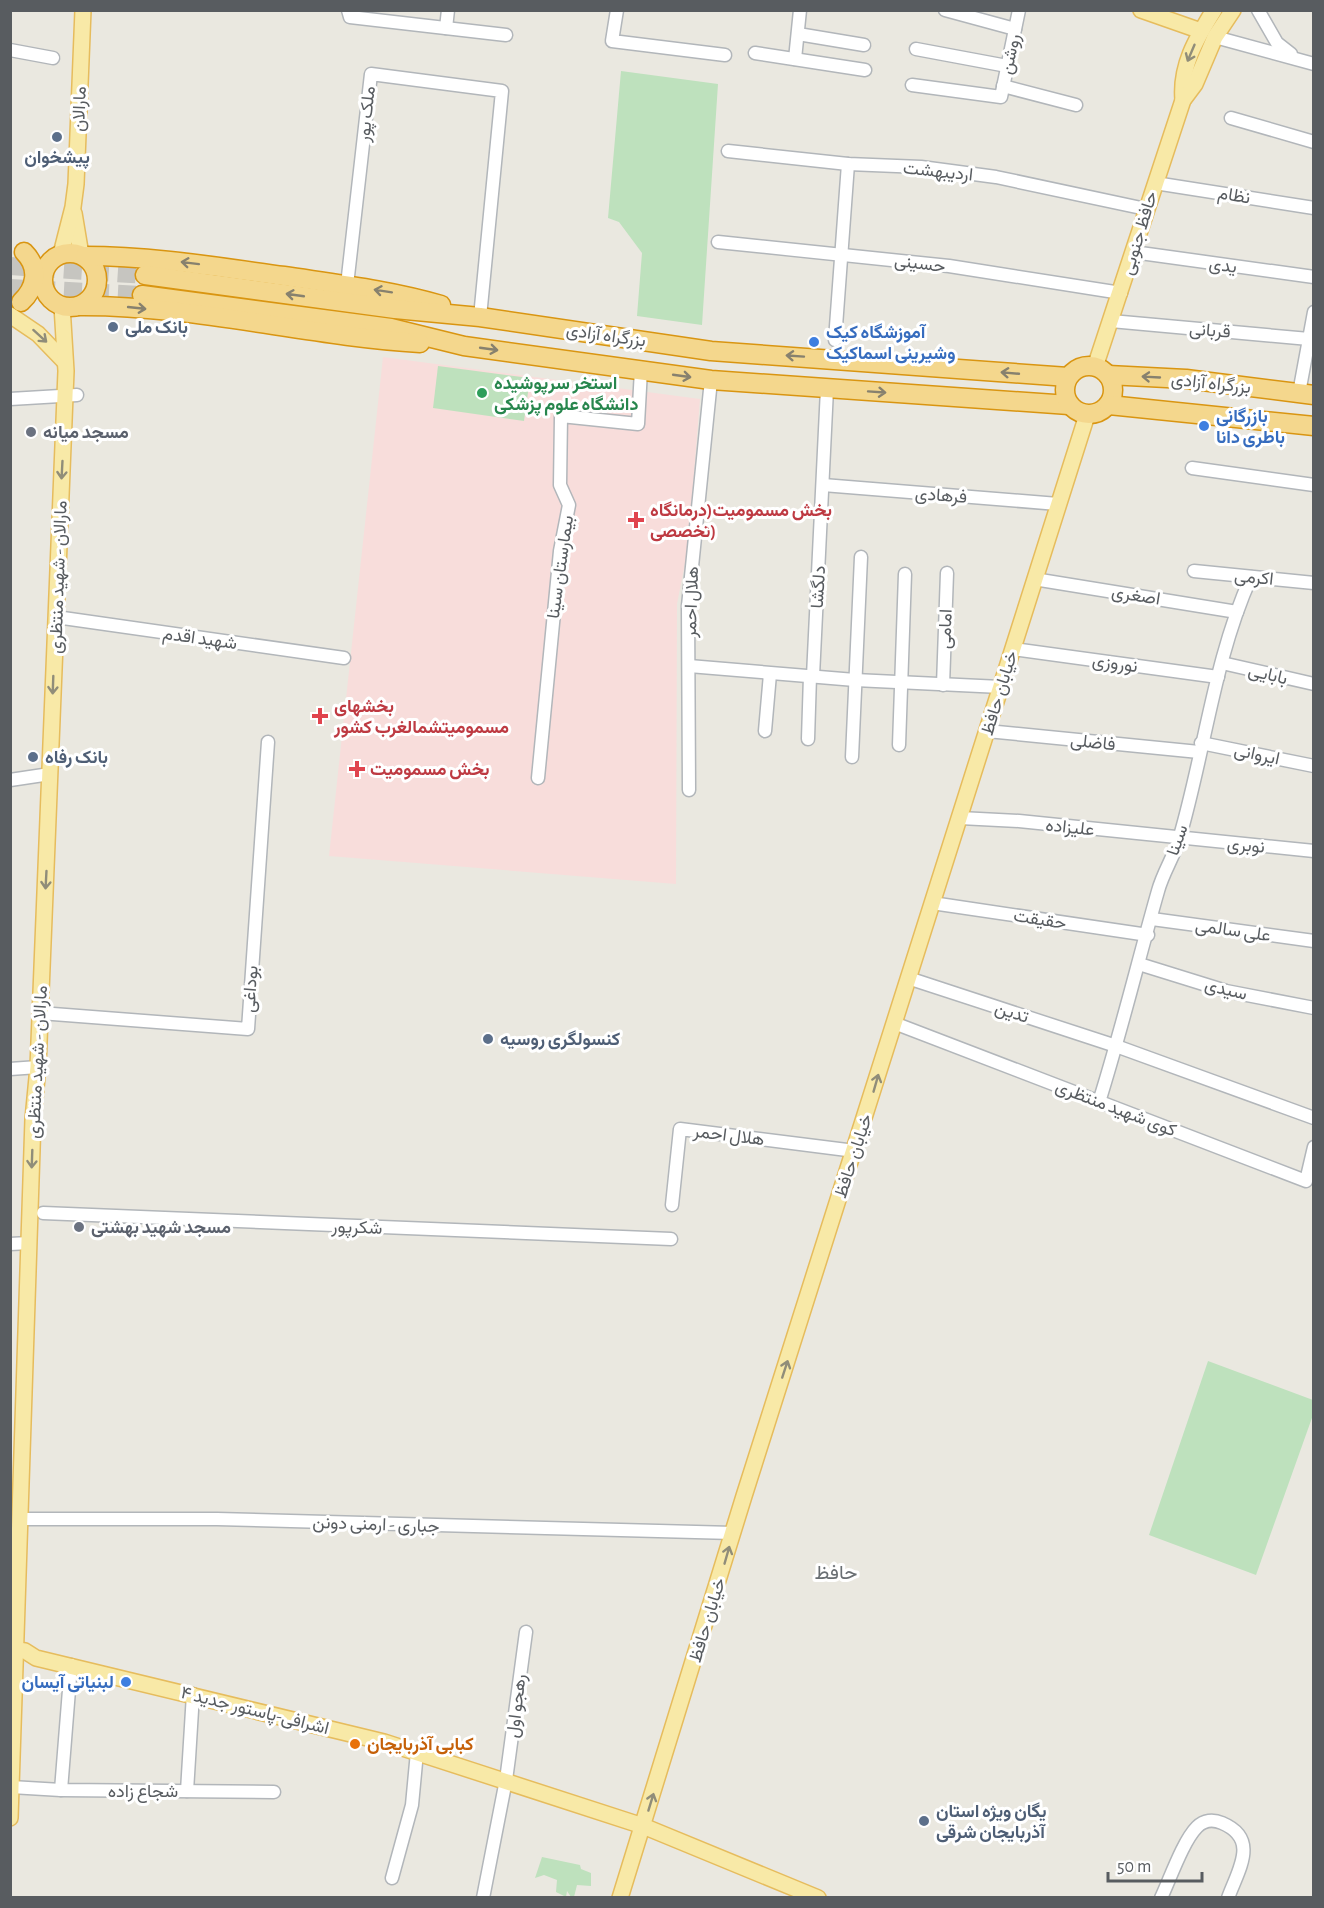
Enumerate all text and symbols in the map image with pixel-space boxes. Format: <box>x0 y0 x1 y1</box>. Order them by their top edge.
street label: روشن <box>998 32 1025 76</box>
one-way arrow <box>1185 43 1196 62</box>
street label: ملک پور <box>355 85 381 144</box>
street label: مارالان <box>70 86 91 132</box>
marker: پیشخوان <box>50 130 64 144</box>
place label: پیشخوان <box>24 149 90 169</box>
street label: اردیبهشت <box>902 159 974 186</box>
street label: نظام <box>1216 185 1251 209</box>
street label: حافظ جنوبی <box>1119 189 1162 278</box>
street label: حسینی <box>893 252 947 277</box>
street label: یدی <box>1208 255 1238 278</box>
one-way arrow <box>181 257 201 268</box>
one-way arrow <box>374 286 394 297</box>
one-way arrow <box>286 289 306 300</box>
one-way arrow <box>127 303 147 314</box>
place label: بانک ملی <box>125 319 188 338</box>
marker: بانک ملی <box>106 320 120 334</box>
street label: بزرگراه آزادی <box>565 320 647 351</box>
street label: قربانی <box>1188 320 1231 343</box>
place label: آموزشگاه کیک وشیرینی اسماکیک <box>826 323 956 364</box>
one-way arrow <box>32 329 47 343</box>
marker: آموزشگاه کیک وشیرینی اسماکیک <box>807 335 821 349</box>
one-way arrow <box>479 344 499 355</box>
one-way arrow <box>785 350 805 361</box>
one-way arrow <box>1001 367 1021 378</box>
street label: بزرگراه آزادی <box>1170 370 1252 398</box>
one-way arrow <box>672 371 692 382</box>
one-way arrow <box>1142 372 1162 383</box>
place label: استخر سرپوشیده دانشگاه علوم پزشکی <box>494 375 639 416</box>
marker: استخر سرپوشیده دانشگاه علوم پزشکی <box>475 386 489 400</box>
one-way arrow <box>866 387 886 398</box>
place label: بازرگانی باطری دانا <box>1216 407 1285 448</box>
marker: بازرگانی باطری دانا <box>1197 419 1211 433</box>
place label: مسجد میانه <box>43 424 129 443</box>
marker: مسجد میانه <box>24 425 38 439</box>
one-way arrow <box>57 459 68 479</box>
street label: فرهادی <box>914 485 968 508</box>
street label: مارالان - شهید منتظری <box>47 500 72 654</box>
place label: بخش مسمومیت(درمانگاه تخصصی) <box>650 501 832 542</box>
marker: بخش مسمومیت(درمانگاه تخصصی) <box>627 511 645 529</box>
street label: بیمارستان سینا <box>545 514 578 620</box>
street label: دلگشا <box>808 565 829 609</box>
street label: هلال احمر <box>682 566 703 639</box>
street label: اکرمی <box>1233 567 1274 590</box>
street label: اصغری <box>1110 583 1162 610</box>
street label: امامی <box>936 609 957 649</box>
street label: شهید اقدم <box>161 625 238 655</box>
street label: خیابان حافظ <box>979 649 1021 738</box>
street label: نوروزی <box>1091 652 1139 677</box>
street label: بابایی <box>1246 662 1289 689</box>
one-way arrow <box>48 675 59 695</box>
place label: بخشهای مسمومیتشمالغرب کشور <box>333 698 509 738</box>
marker: بخشهای مسمومیتشمالغرب کشور <box>311 707 329 725</box>
street label: فاضلی <box>1069 732 1116 755</box>
street label: ایروانی <box>1232 741 1281 770</box>
place label: بانک رفاه <box>45 748 108 768</box>
marker: بانک رفاه <box>26 750 40 764</box>
marker: بخش مسمومیت <box>348 760 366 778</box>
place label: بخش مسمومیت <box>370 761 490 780</box>
street label: علیزاده <box>1044 816 1095 841</box>
street label: سینا <box>1164 823 1192 858</box>
street label: نوبری <box>1226 835 1266 858</box>
one-way arrow <box>41 870 52 890</box>
street label: حقیقت <box>1012 907 1068 933</box>
street label: علی سالمی <box>1194 917 1272 946</box>
street label: بوداغی <box>240 965 263 1013</box>
street label: سیدی <box>1202 976 1249 1005</box>
street label: مارالان - شهید منتظری <box>25 985 52 1139</box>
street label: تدین <box>992 999 1031 1028</box>
place label: کنسولگری روسیه <box>500 1030 620 1050</box>
marker: کنسولگری روسیه <box>481 1032 495 1046</box>
one-way arrow <box>871 1074 882 1093</box>
street label: کوی شهید منتظری <box>1052 1078 1179 1141</box>
street label: خیابان حافظ <box>832 1112 876 1201</box>
street label: هلال احمر <box>691 1123 765 1150</box>
one-way arrow <box>26 1148 37 1168</box>
street label: شکرپور <box>330 1218 383 1240</box>
place label: مسجد شهید بهشتی <box>91 1219 231 1238</box>
marker: مسجد شهید بهشتی <box>72 1220 86 1234</box>
one-way arrow <box>780 1360 791 1379</box>
street label: جباری - ارمنی دونن <box>312 1514 440 1537</box>
one-way arrow <box>722 1546 733 1565</box>
district label: حافظ <box>814 1563 858 1583</box>
street label: خیابان حافظ <box>687 1576 729 1665</box>
place label: لبنیاتی آیسان <box>21 1673 114 1693</box>
street label: رهجو اول <box>504 1673 531 1739</box>
marker: لبنیاتی آیسان <box>119 1675 133 1689</box>
street label: اشرافی-پاستور جدید ۴ <box>178 1684 331 1740</box>
place label: کبابی آذربایجان <box>367 1735 474 1755</box>
marker: کبابی آذربایجان <box>348 1737 362 1751</box>
street label: شجاع زاده <box>108 1783 178 1803</box>
one-way arrow <box>646 1793 657 1812</box>
place label: یگان ویژه استان آذربایجان شرقی <box>936 1802 1047 1843</box>
marker: یگان ویژه استان آذربایجان شرقی <box>917 1814 931 1828</box>
scale bar <box>1108 1845 1202 1883</box>
text: 50 m <box>1117 1858 1151 1876</box>

